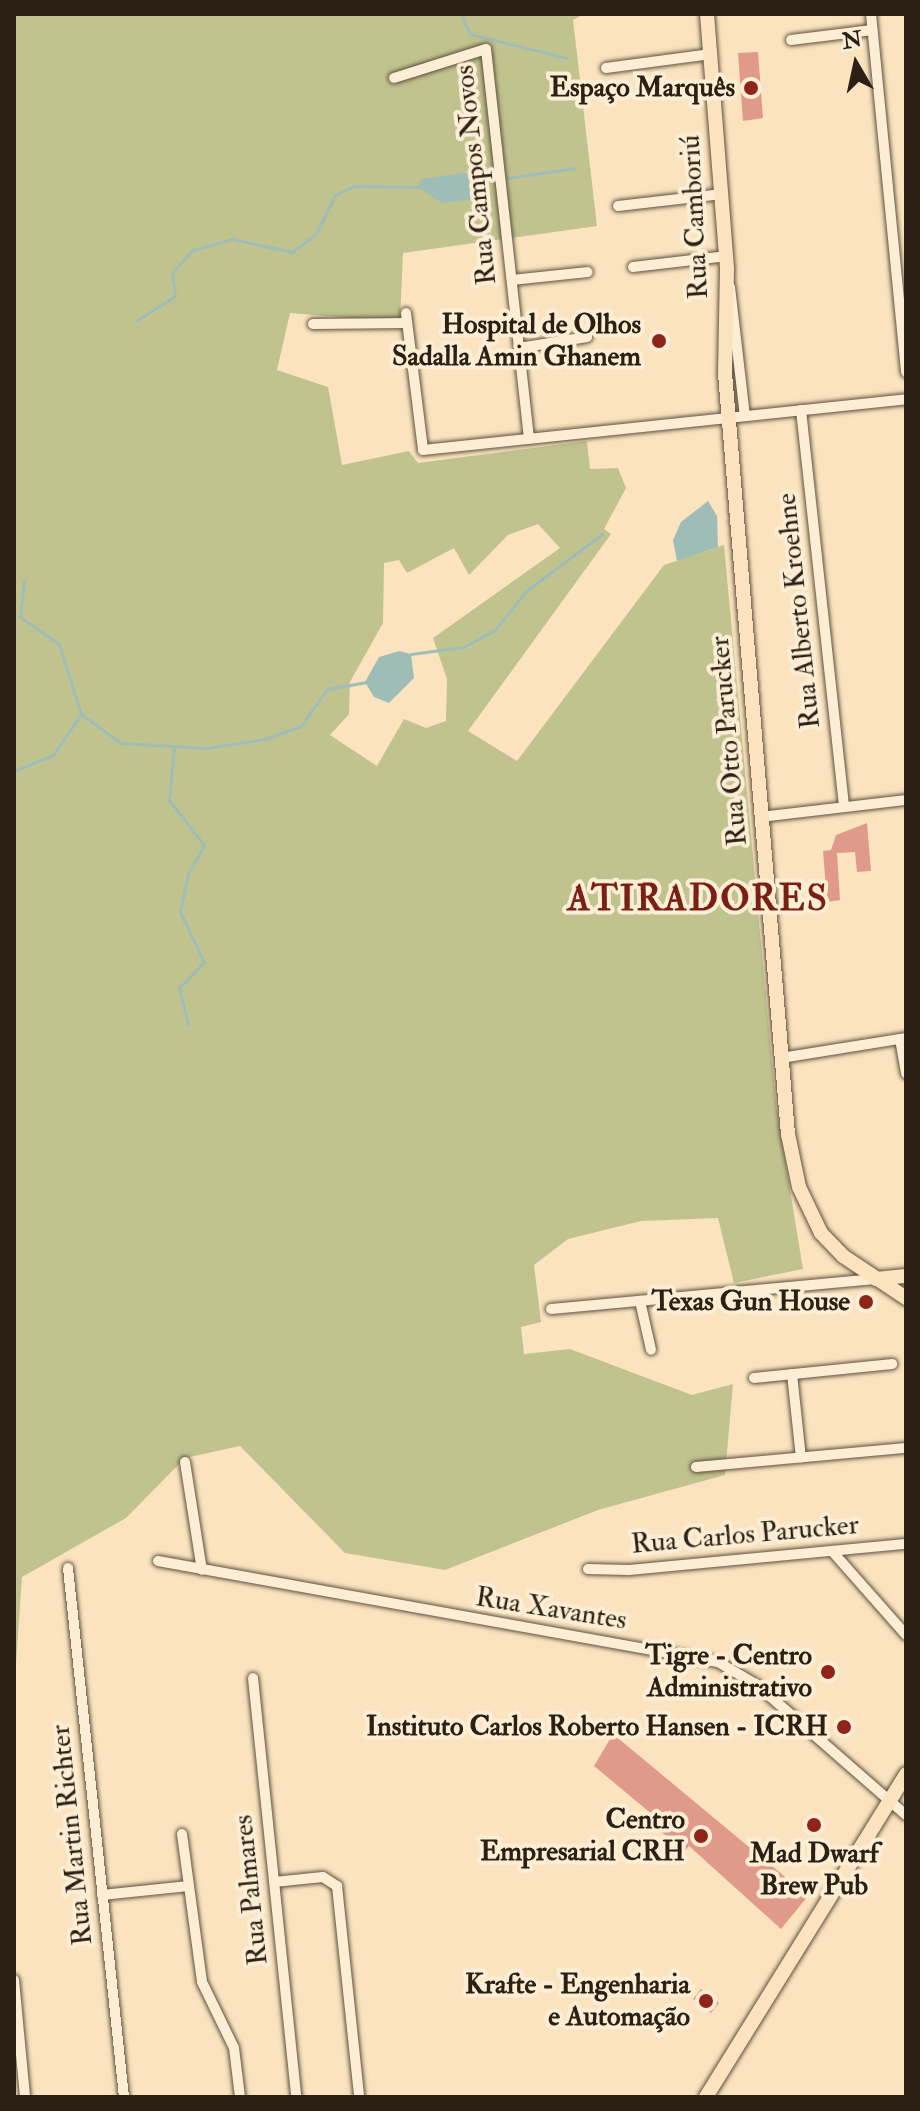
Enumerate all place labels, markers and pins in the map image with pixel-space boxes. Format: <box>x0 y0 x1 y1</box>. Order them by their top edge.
place label: Espaço Marquês <box>550 71 735 105</box>
marker: Espaço Marquês <box>742 79 760 97</box>
place label: Hospital de Olhos Sadalla Amin Ghanem <box>392 308 641 374</box>
marker: Hospital de Olhos Sadalla Amin Ghanem <box>648 330 670 352</box>
place label: Texas Gun House <box>651 1285 850 1319</box>
marker: Texas Gun House <box>857 1293 875 1311</box>
place label: Tigre - Centro Administrativo <box>645 1639 812 1705</box>
marker: Tigre - Centro Administrativo <box>819 1663 837 1681</box>
place label: Instituto Carlos Roberto Hansen - ICRH <box>366 1710 828 1744</box>
marker: Instituto Carlos Roberto Hansen - ICRH <box>835 1718 853 1736</box>
place label: Centro Empresarial CRH <box>480 1803 685 1869</box>
marker: Mad Dwarf Brew Pub <box>805 1816 823 1834</box>
marker: Centro Empresarial CRH <box>692 1827 710 1845</box>
place label: Mad Dwarf Brew Pub <box>749 1837 879 1903</box>
place label: Krafte - Engenharia e Automação <box>465 1968 690 2034</box>
marker: Krafte - Engenharia e Automação <box>697 1992 715 2010</box>

